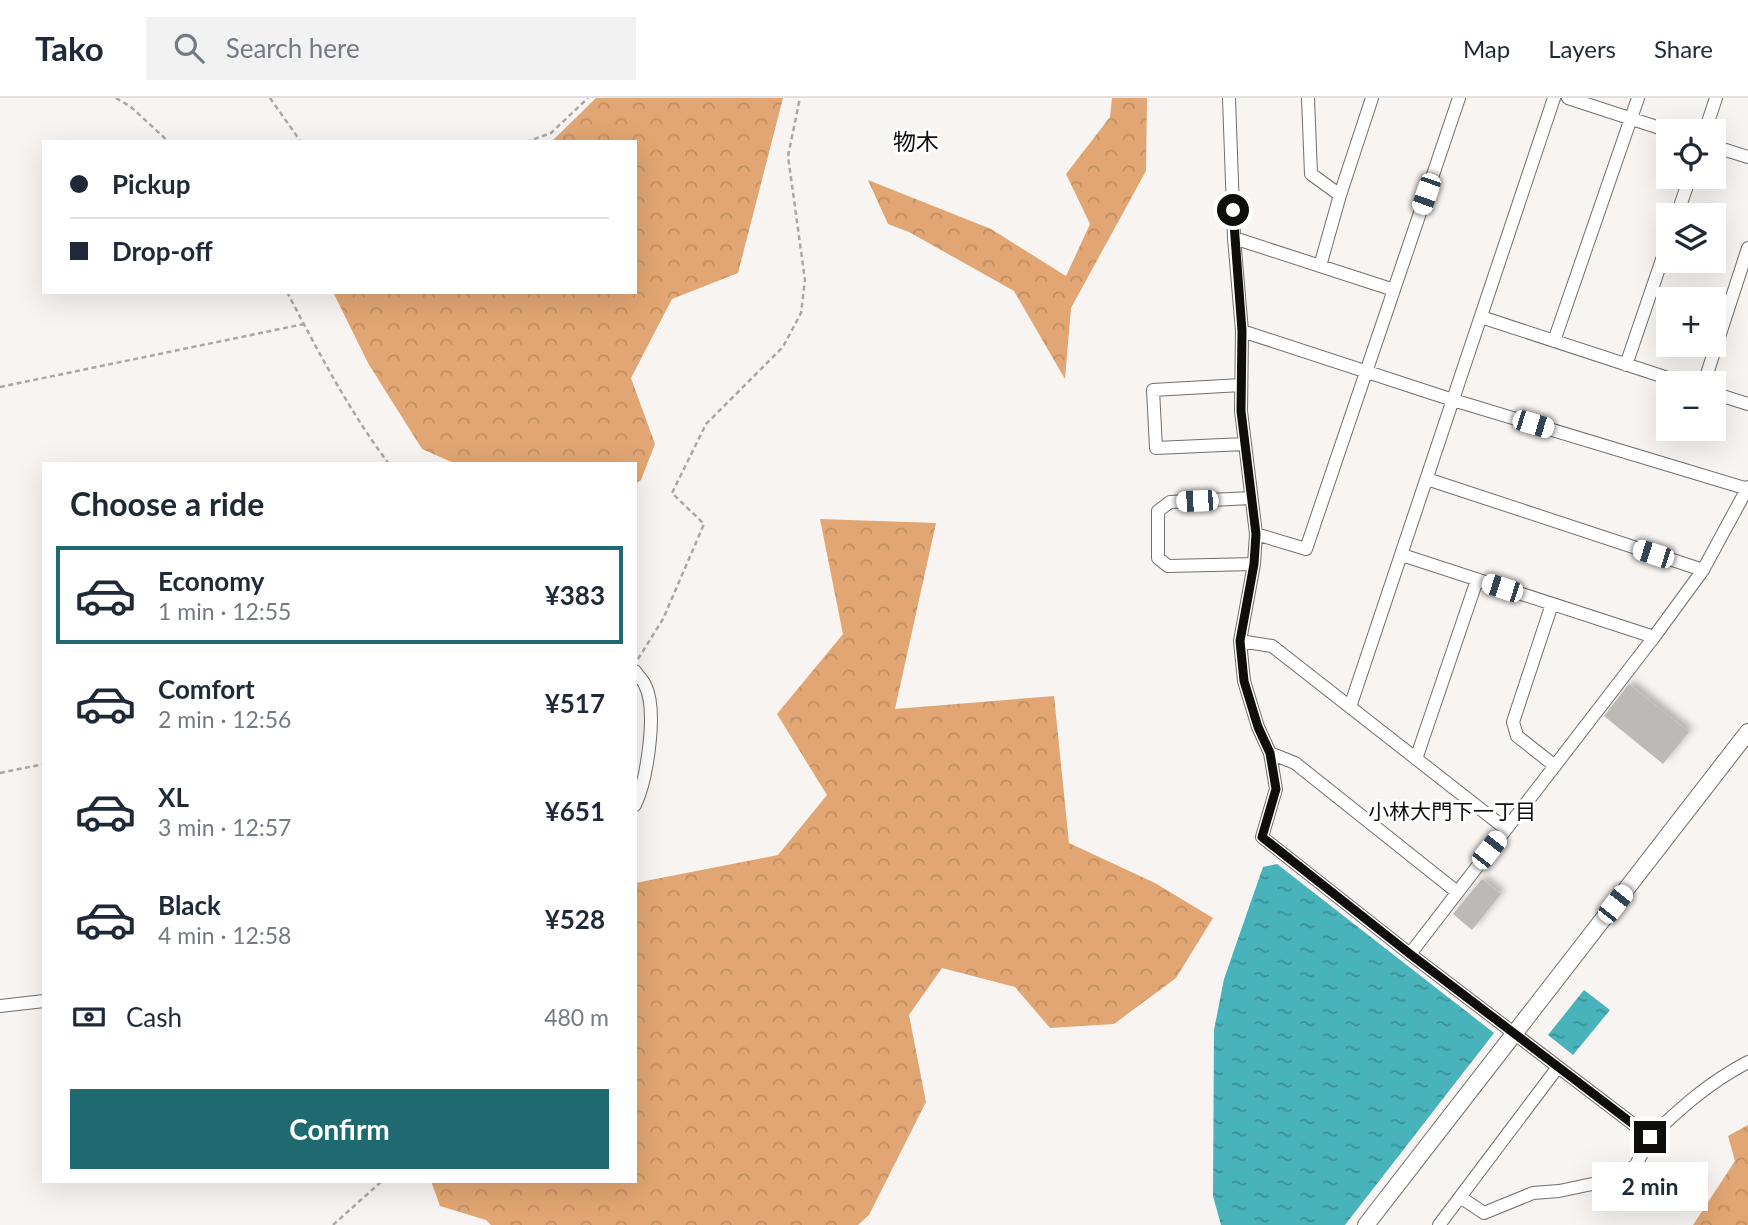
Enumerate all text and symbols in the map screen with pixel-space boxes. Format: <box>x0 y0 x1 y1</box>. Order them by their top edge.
search box <box>146 17 636 80</box>
text: Tako <box>35 28 104 68</box>
icon: search <box>170 29 208 67</box>
text: Search here <box>226 32 360 64</box>
text: Map <box>1463 34 1510 63</box>
text: Layers <box>1548 34 1616 63</box>
text: Share <box>1654 34 1713 63</box>
map controls <box>1656 119 1726 441</box>
button: locate <box>1656 119 1726 189</box>
district label: 物木 <box>893 127 939 155</box>
text: Pickup <box>112 168 191 200</box>
car <box>1410 171 1443 217</box>
route start <box>1217 194 1249 226</box>
button: layers <box>1656 203 1726 273</box>
text: Drop-off <box>112 235 213 267</box>
button: + <box>1656 287 1726 357</box>
button: − <box>1656 371 1726 441</box>
car <box>1510 408 1557 440</box>
text: Choose a ride <box>70 484 264 523</box>
car <box>1176 490 1219 512</box>
car <box>1630 538 1677 570</box>
icon: car <box>74 564 137 627</box>
text: Economy <box>158 565 264 597</box>
car <box>1479 572 1526 604</box>
text: ¥383 <box>545 579 605 611</box>
text: 1 min · 12:55 <box>158 597 291 625</box>
icon: car <box>74 672 137 735</box>
text: Comfort <box>158 673 255 705</box>
text: ¥517 <box>545 687 605 719</box>
text: 2 min · 12:56 <box>158 705 291 733</box>
icon: car <box>74 780 137 843</box>
text: XL <box>158 781 189 813</box>
text: ¥651 <box>545 795 605 827</box>
district label: 小林大門下一丁目 <box>1368 798 1536 823</box>
text: 3 min · 12:57 <box>158 813 291 841</box>
car <box>1468 827 1511 873</box>
car <box>1594 881 1637 927</box>
icon: car <box>74 888 137 951</box>
text: Black <box>158 889 221 921</box>
text: ¥528 <box>545 903 605 935</box>
text: 4 min · 12:58 <box>158 921 291 949</box>
icon: cash <box>70 998 108 1036</box>
text: Cash <box>126 1001 182 1033</box>
text: 480 m <box>544 1003 609 1031</box>
button: Confirm <box>70 1089 609 1169</box>
route end <box>1634 1121 1666 1153</box>
callout: 2 min <box>1592 1162 1708 1210</box>
text: 2 min <box>1621 1172 1679 1200</box>

